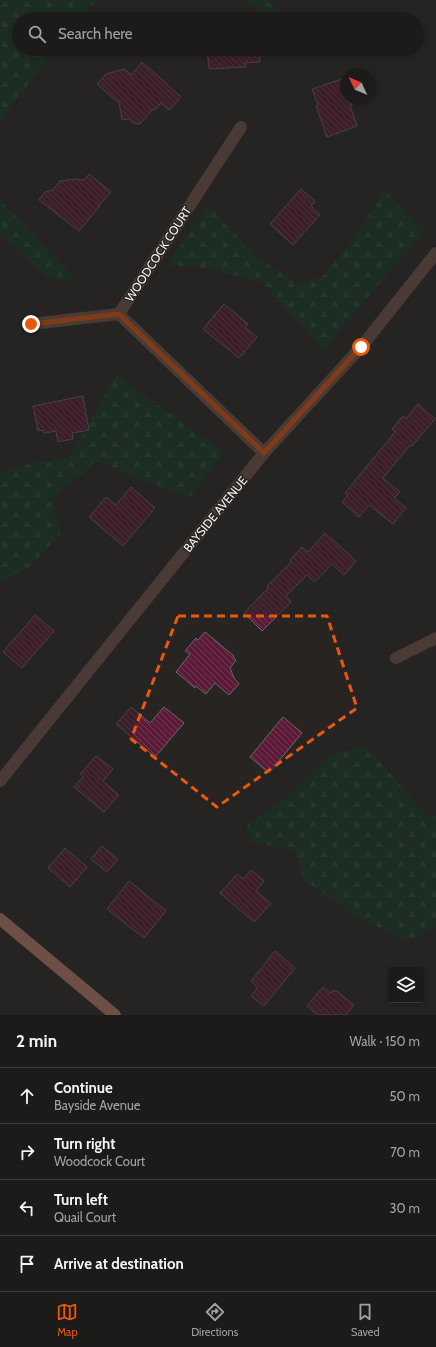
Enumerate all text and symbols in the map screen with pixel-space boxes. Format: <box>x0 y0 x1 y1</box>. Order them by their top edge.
search box <box>12 12 424 56</box>
icon: search <box>26 23 48 45</box>
text: Search here <box>58 25 133 43</box>
north arrow <box>340 68 376 104</box>
street label: WOODCOCK COURT <box>122 203 195 304</box>
route end <box>22 315 40 333</box>
route start <box>352 338 370 356</box>
street label: BAYSIDE AVENUE <box>180 473 250 555</box>
map controls <box>388 967 424 1003</box>
button: layers <box>388 967 424 1003</box>
text: 2 min <box>16 1031 57 1051</box>
text: Walk · 150 m <box>349 1033 420 1049</box>
text: Continue <box>54 1079 113 1097</box>
icon: ahead <box>16 1085 38 1107</box>
text: 50 m <box>390 1088 420 1104</box>
text: Bayside Avenue <box>54 1097 140 1113</box>
text: Turn right <box>54 1135 115 1153</box>
icon: right <box>16 1141 38 1163</box>
text: 70 m <box>390 1144 420 1160</box>
text: Woodcock Court <box>54 1153 145 1169</box>
text: Turn left <box>54 1191 108 1209</box>
icon: left <box>16 1197 38 1219</box>
text: 30 m <box>390 1200 420 1216</box>
text: Quail Court <box>54 1209 116 1225</box>
icon: arrive <box>16 1253 38 1275</box>
text: Arrive at destination <box>54 1255 184 1273</box>
tab: Map <box>56 1301 78 1339</box>
tab: Directions <box>191 1301 238 1339</box>
tab: Saved <box>351 1301 380 1339</box>

